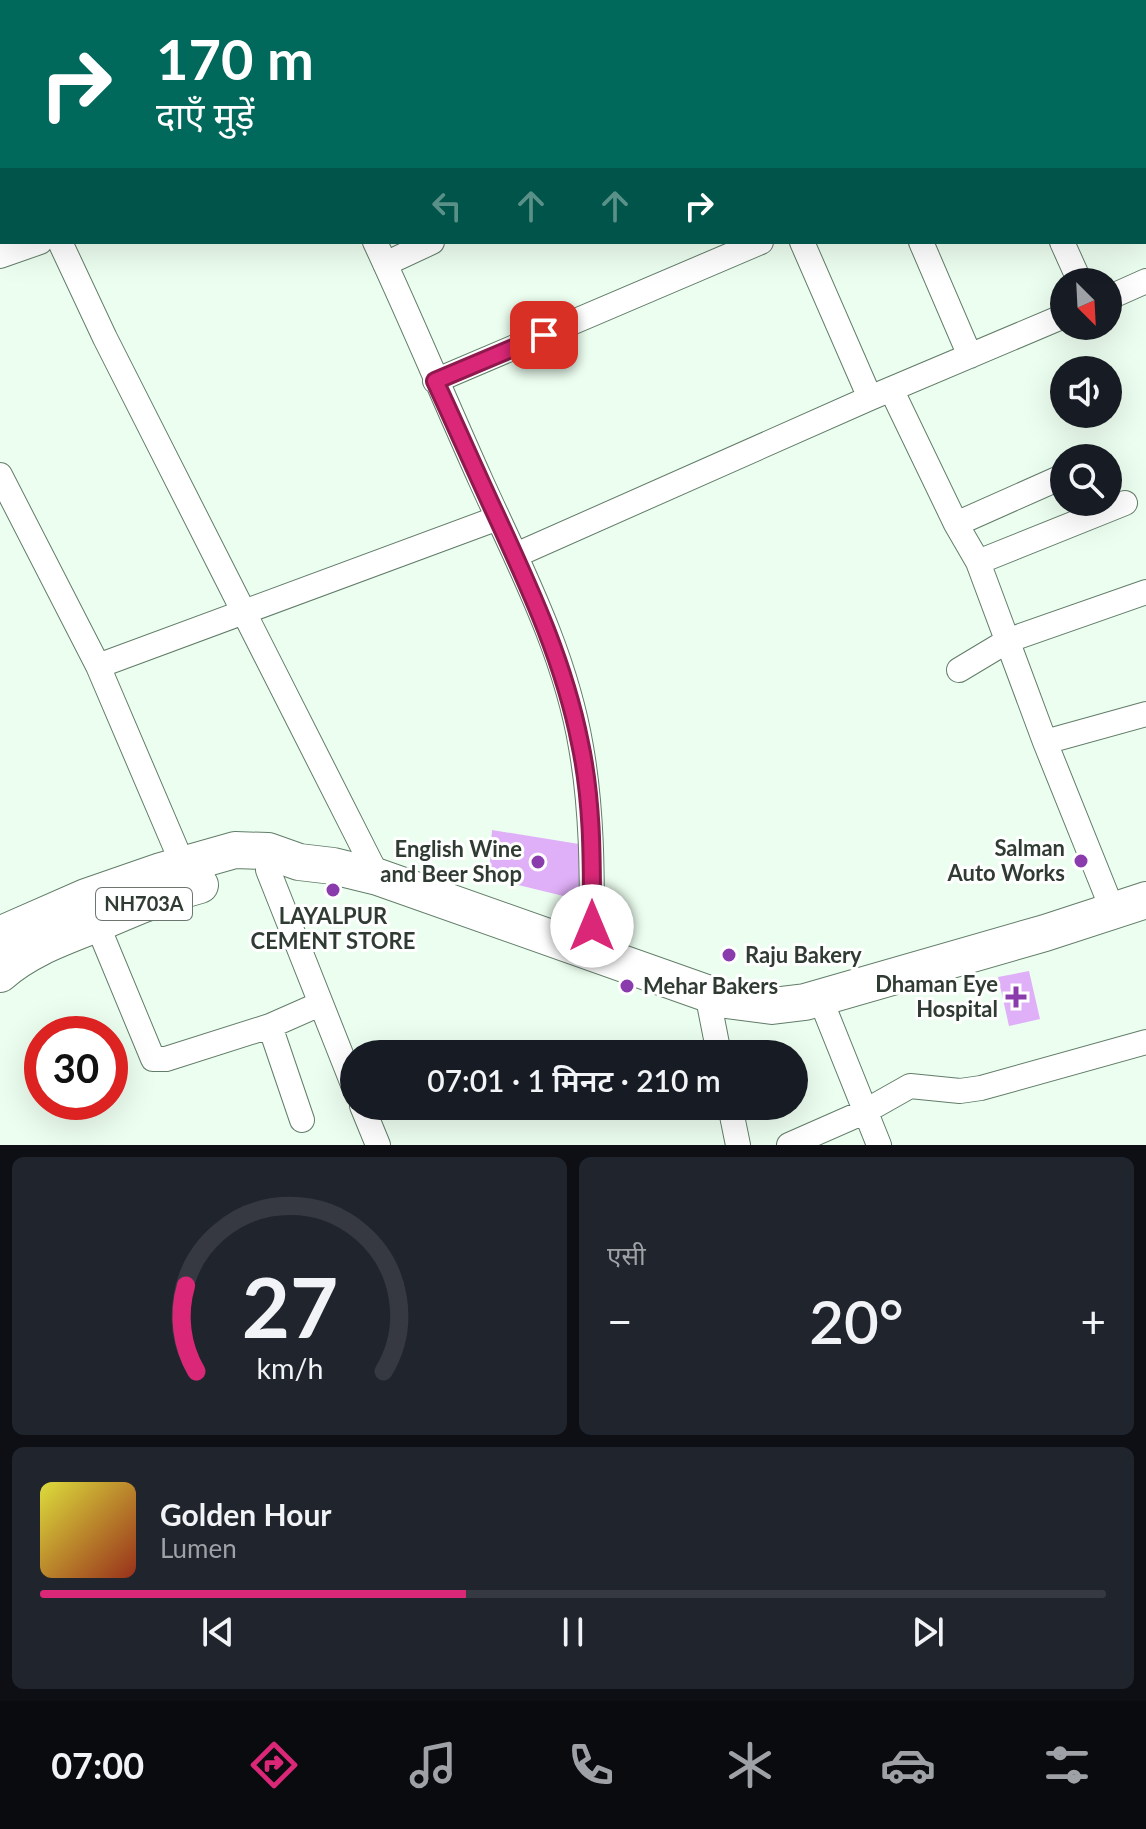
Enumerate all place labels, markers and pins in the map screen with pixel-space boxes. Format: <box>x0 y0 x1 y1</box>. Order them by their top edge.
pin <box>510 301 578 369</box>
place label: Salman Auto Works <box>947 834 1065 886</box>
place label: English Wine and Beer Shop <box>380 835 522 887</box>
marker: Salman Auto Works <box>1072 852 1090 870</box>
marker: English Wine and Beer Shop <box>529 853 547 871</box>
marker: LAYALPUR CEMENT STORE <box>324 881 342 899</box>
place label: LAYALPUR CEMENT STORE <box>251 902 415 954</box>
place label: Raju Bakery <box>745 941 862 968</box>
marker: Raju Bakery <box>720 946 738 964</box>
place label: Dhaman Eye Hospital <box>875 970 998 1022</box>
place label: Mehar Bakers <box>643 972 778 999</box>
marker: Mehar Bakers <box>618 977 636 995</box>
marker: Dhaman Eye Hospital <box>1005 986 1027 1008</box>

